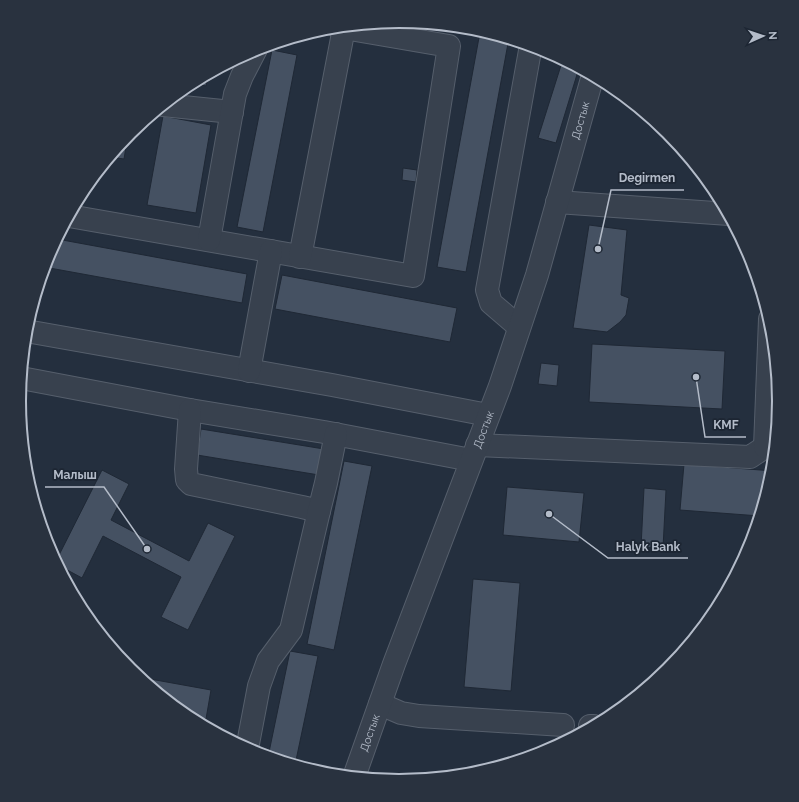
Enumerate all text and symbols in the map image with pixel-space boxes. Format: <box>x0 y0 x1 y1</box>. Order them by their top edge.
north arrow <box>743 16 783 56</box>
text: N <box>766 31 779 40</box>
street label: Достык <box>569 99 592 141</box>
callout: Degirmen <box>611 166 684 190</box>
text: Degirmen <box>619 171 675 185</box>
street label: Достык <box>470 408 497 450</box>
callout: KMF <box>705 413 746 437</box>
text: KMF <box>713 418 739 432</box>
callout: Малыш <box>45 463 104 487</box>
text: Малыш <box>53 468 97 482</box>
callout: Halyk Bank <box>608 534 688 558</box>
text: Halyk Bank <box>616 540 681 554</box>
street label: Достык <box>357 712 382 753</box>

